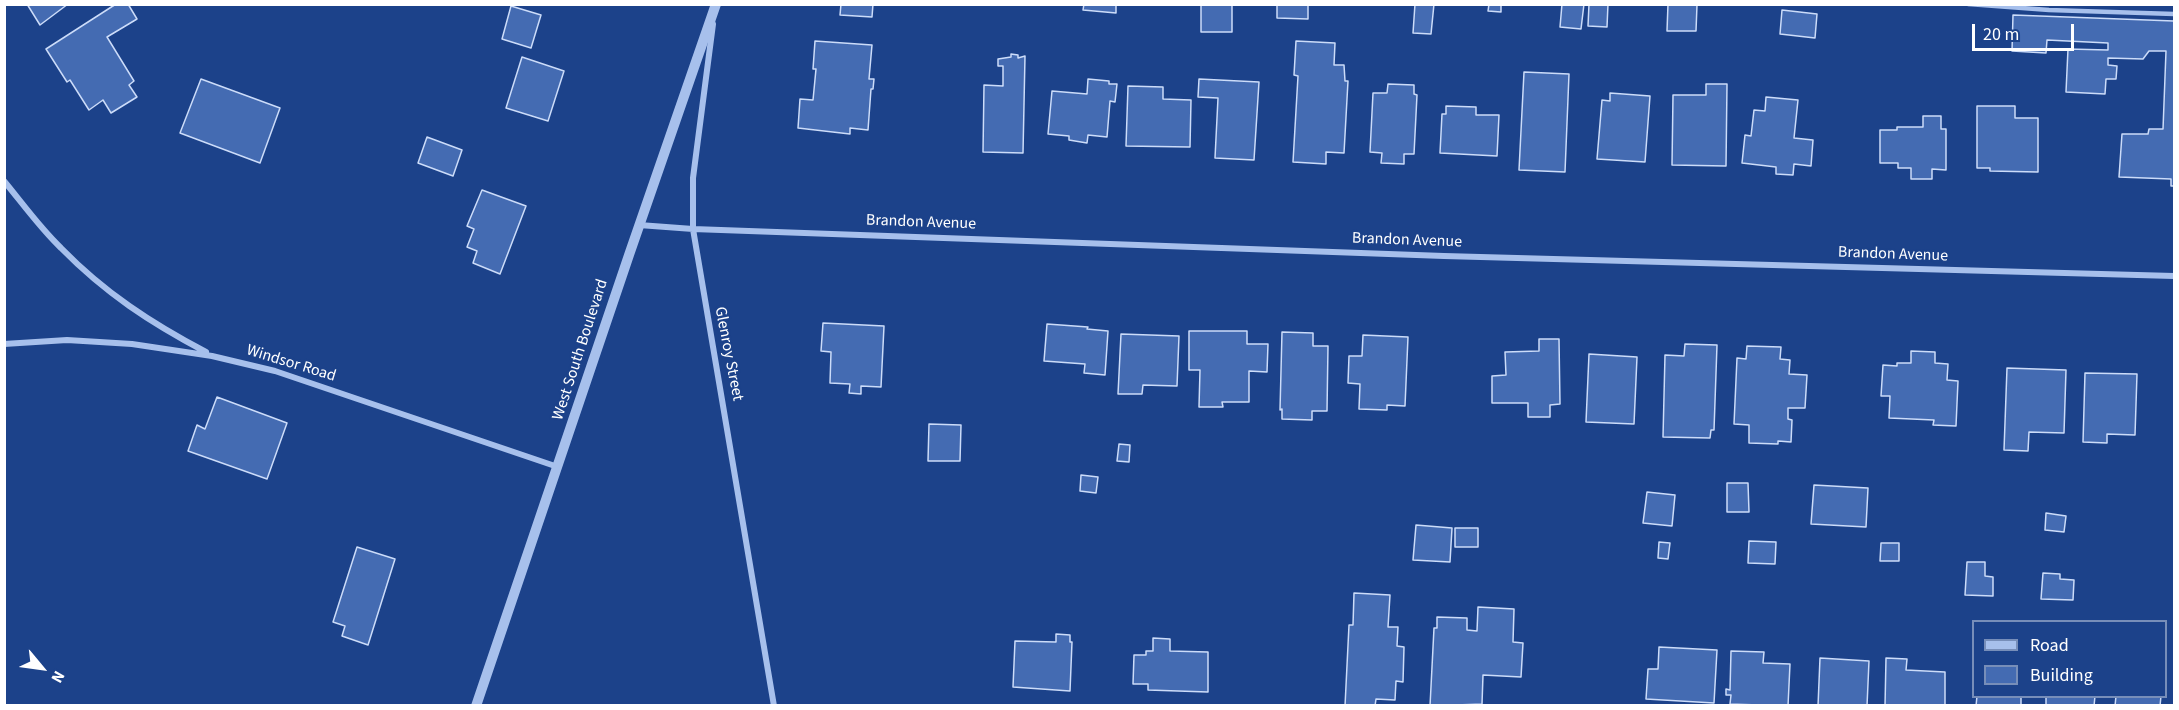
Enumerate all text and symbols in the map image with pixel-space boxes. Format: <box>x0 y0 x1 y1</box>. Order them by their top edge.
scale bar <box>1975 12 2077 50</box>
text: 20 m <box>1983 22 2019 47</box>
street label: Brandon Avenue <box>866 211 976 235</box>
street label: Brandon Avenue <box>1352 229 1462 253</box>
street label: Brandon Avenue <box>1838 243 1948 267</box>
street label: West South Boulevard <box>549 277 613 423</box>
street label: Glenroy Street <box>709 305 747 403</box>
street label: Windsor Road <box>244 341 338 387</box>
legend <box>1972 620 2167 698</box>
text: Road <box>2030 633 2069 658</box>
north arrow <box>12 638 72 698</box>
text: Building <box>2030 663 2093 688</box>
text: N <box>46 667 70 687</box>

